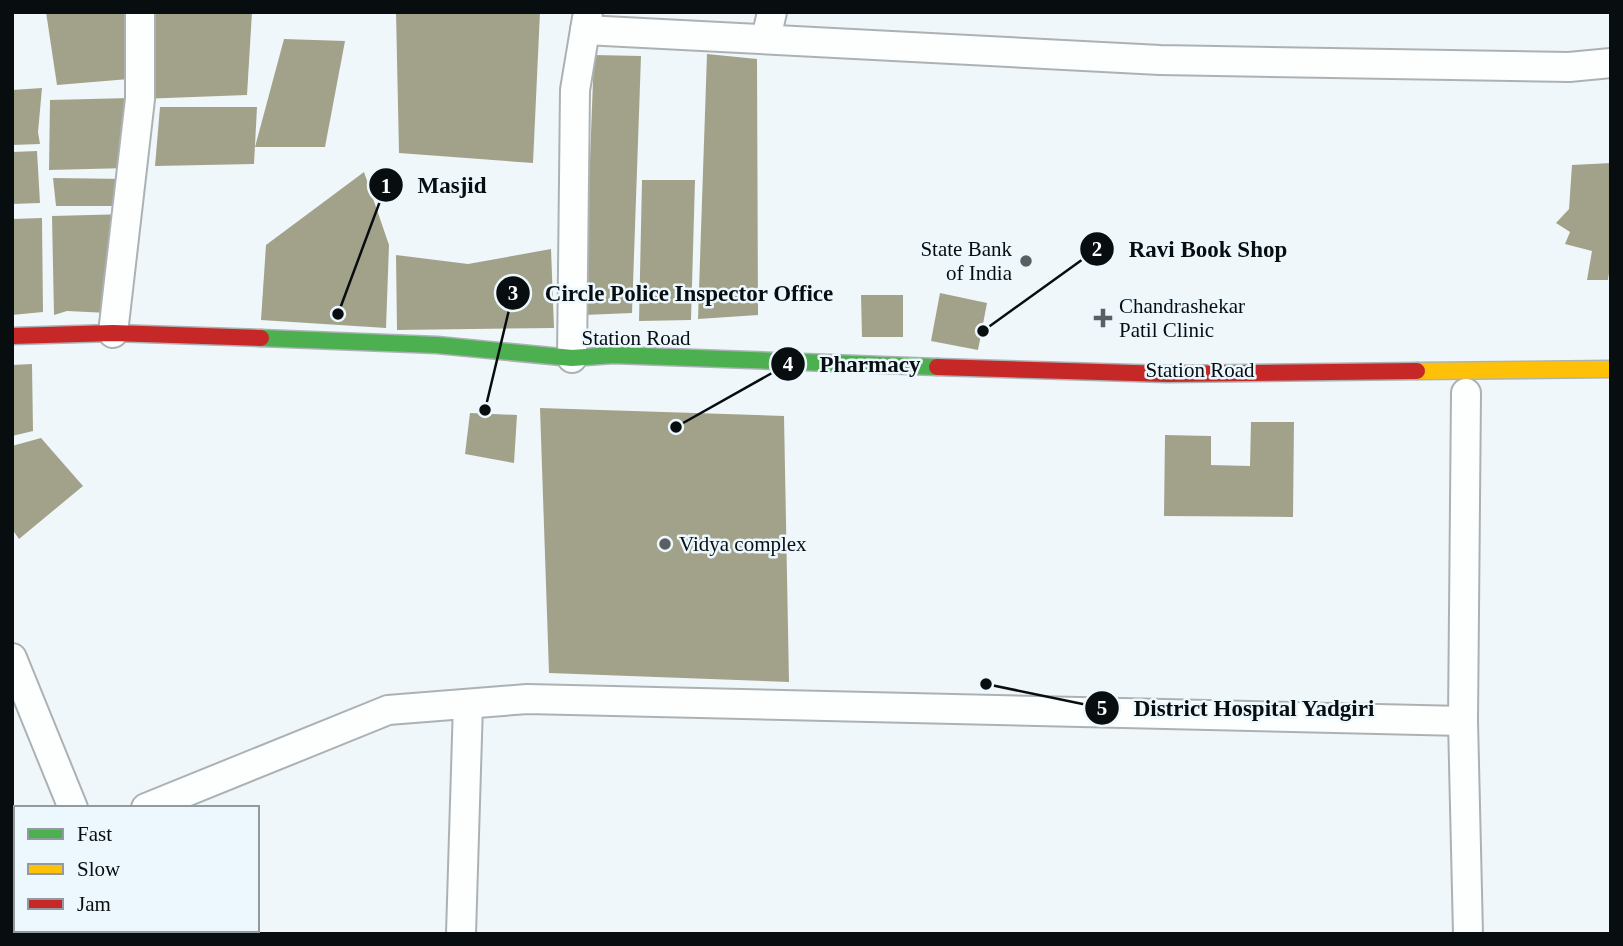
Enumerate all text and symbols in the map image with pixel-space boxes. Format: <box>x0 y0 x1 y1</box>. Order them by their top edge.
callout: Masjid <box>368 163 500 207</box>
text: Masjid <box>418 173 487 198</box>
text: 1 <box>381 174 391 198</box>
callout: Ravi Book Shop <box>1080 227 1301 271</box>
place label: State Bank of India <box>920 237 1013 285</box>
text: 2 <box>1092 237 1102 261</box>
text: Ravi Book Shop <box>1129 237 1287 262</box>
marker: State Bank of India <box>1018 253 1034 269</box>
callout: Circle Police Inspector Office <box>495 271 847 315</box>
text: 3 <box>508 281 518 305</box>
text: Circle Police Inspector Office <box>545 281 833 306</box>
place label: Chandrashekar Patil Clinic <box>1119 294 1245 342</box>
marker: Chandrashekar Patil Clinic <box>1093 308 1113 328</box>
street label: Station Road <box>581 326 691 350</box>
callout: Pharmacy <box>770 342 934 386</box>
text: 4 <box>783 352 794 376</box>
text: Pharmacy <box>820 352 921 377</box>
street label: Station Road <box>1145 358 1255 382</box>
place label: Vidya complex <box>679 532 807 556</box>
marker: Vidya complex <box>657 536 673 552</box>
callout: District Hospital Yadgiri <box>1084 686 1389 730</box>
text: 5 <box>1097 696 1107 720</box>
text: District Hospital Yadgiri <box>1134 696 1375 721</box>
legend <box>14 806 259 932</box>
text: Fast <box>77 822 112 846</box>
text: Slow <box>77 857 121 881</box>
text: Jam <box>77 892 111 916</box>

